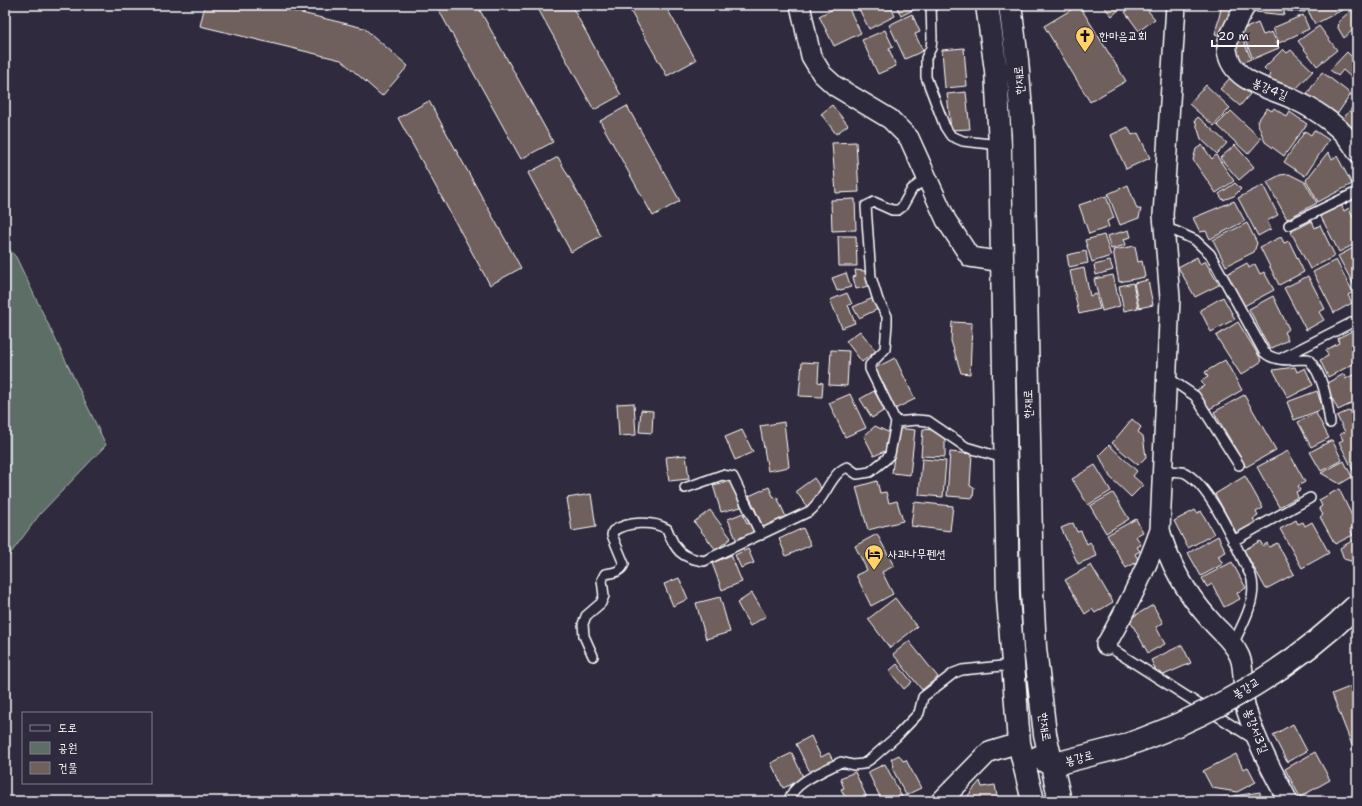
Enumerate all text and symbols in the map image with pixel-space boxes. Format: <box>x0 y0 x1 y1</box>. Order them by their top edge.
scale bar <box>1212 22 1278 48</box>
church icon: 한마음교회 <box>1074 25 1096 53</box>
place label: 한마음교회 <box>1099 28 1147 44</box>
text: 20 m <box>1218 28 1249 44</box>
street label: 한재로 <box>1010 65 1028 95</box>
street label: 봉강4길 <box>1250 74 1291 104</box>
street label: 한재로 <box>1020 389 1036 419</box>
hotel icon: 사과나무펜션 <box>863 543 885 571</box>
place label: 사과나무펜션 <box>888 546 946 562</box>
street label: 봉강교 <box>1229 674 1263 702</box>
street label: 봉강서3길 <box>1240 706 1272 756</box>
legend <box>22 712 152 784</box>
street label: 한재로 <box>1035 712 1055 742</box>
text: 도로 <box>58 720 77 736</box>
text: 공원 <box>58 740 77 756</box>
street label: 봉강로 <box>1063 747 1095 769</box>
text: 건물 <box>58 760 78 776</box>

